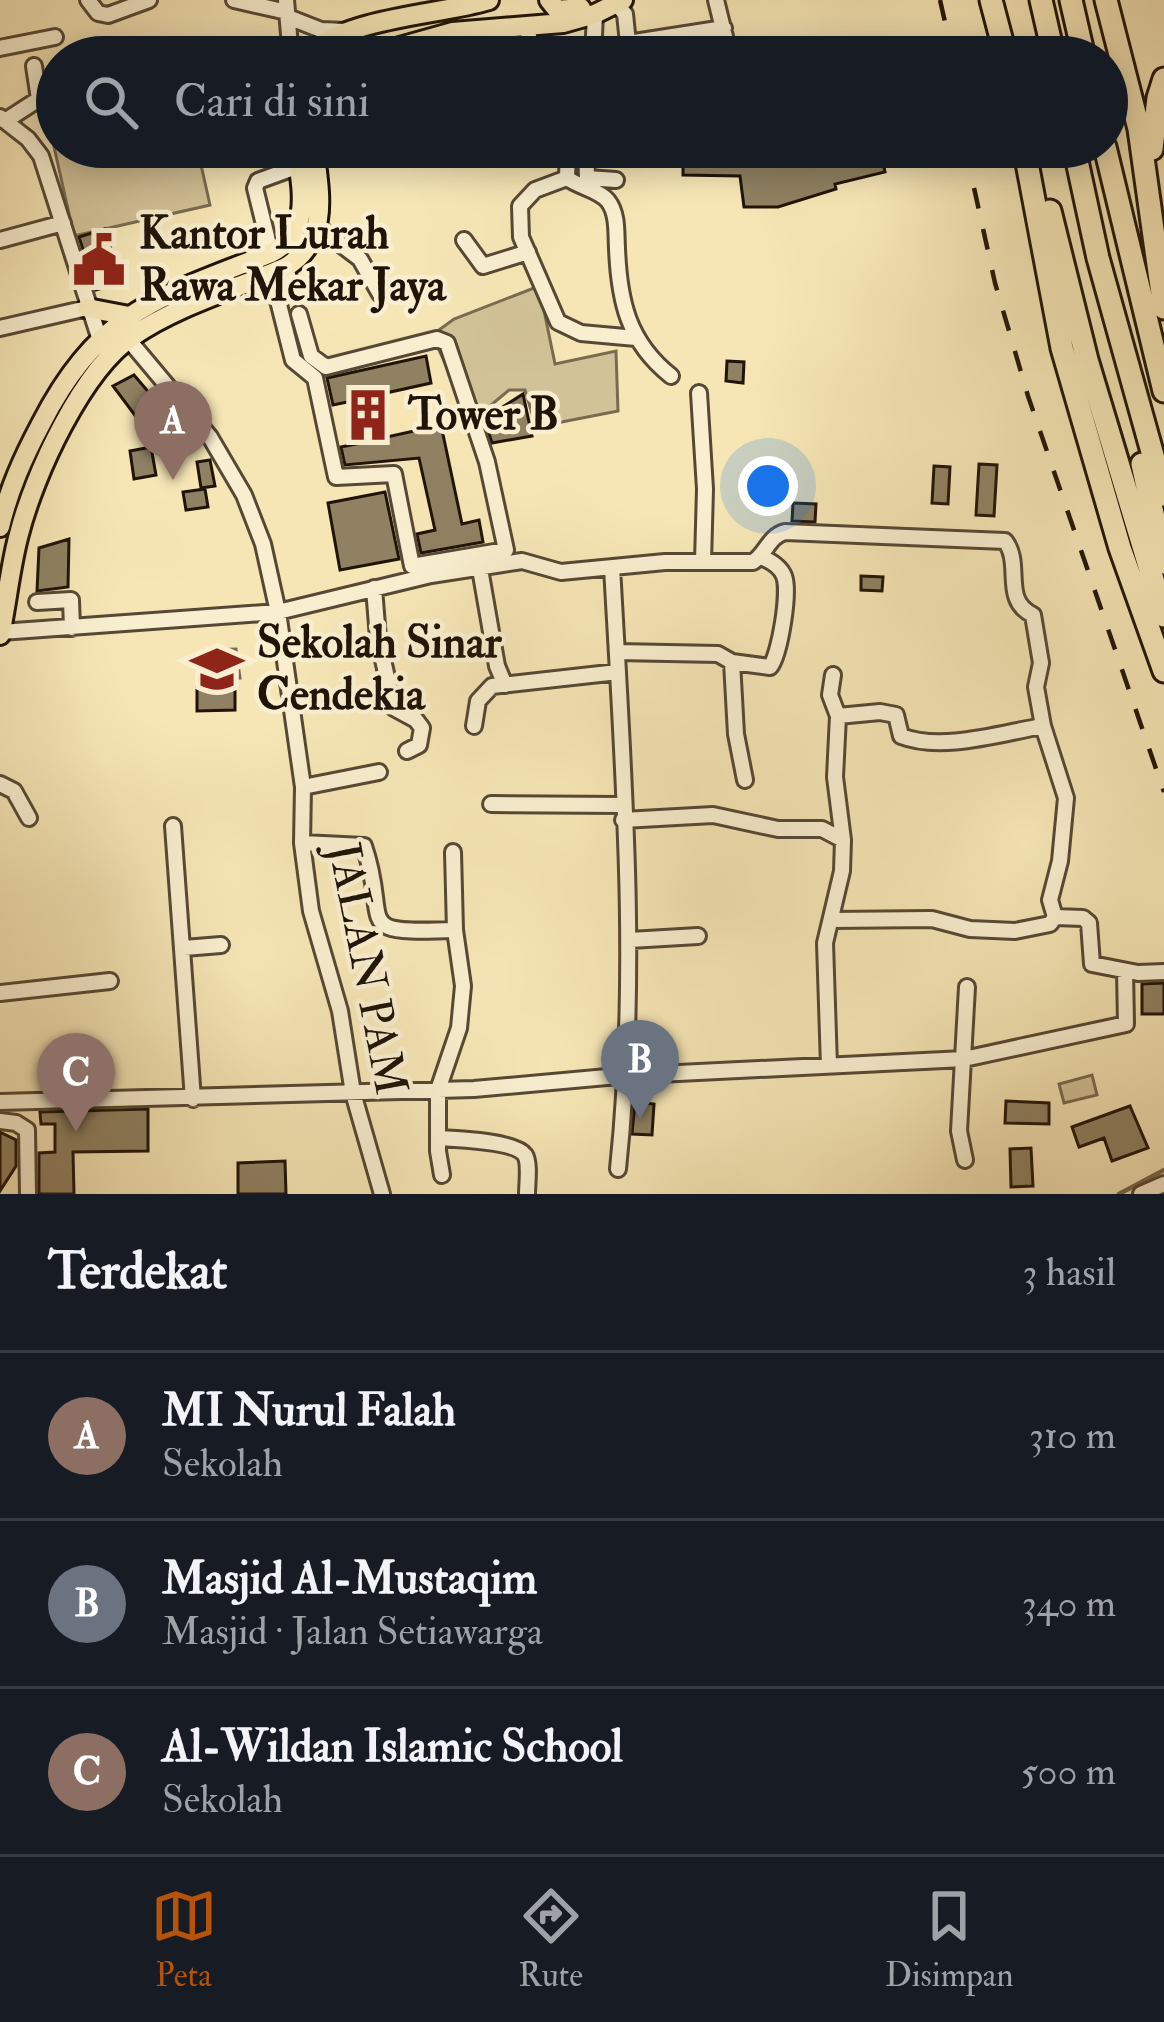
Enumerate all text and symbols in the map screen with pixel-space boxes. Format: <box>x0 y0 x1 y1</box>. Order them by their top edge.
search box <box>36 36 1128 168</box>
icon: search <box>78 69 144 135</box>
text: Cari di sini <box>174 74 370 130</box>
place label: Kantor Lurah Rawa Mekar Jaya <box>139 206 447 314</box>
public building icon: Kantor Lurah Rawa Mekar Jaya <box>70 231 128 289</box>
pin: A <box>134 381 212 480</box>
building icon: Tower B <box>339 386 397 444</box>
place label: Tower B <box>407 387 559 443</box>
your location <box>738 456 798 516</box>
place label: Sekolah Sinar Cendekia <box>257 615 503 723</box>
school or university icon: Sekolah Sinar Cendekia <box>188 640 246 698</box>
street label: JALAN PAM <box>315 836 419 1100</box>
pin: B <box>601 1020 679 1119</box>
pin: C <box>37 1033 115 1132</box>
text: Terdekat <box>48 1240 227 1304</box>
text: 3 hasil <box>1023 1248 1116 1297</box>
text: MI Nurul Falah <box>162 1383 456 1439</box>
text: A <box>75 1411 99 1460</box>
text: 310 m <box>1029 1411 1116 1460</box>
text: Sekolah <box>162 1439 283 1488</box>
text: Masjid Al-Mustaqim <box>162 1551 537 1607</box>
text: B <box>74 1579 100 1628</box>
text: 340 m <box>1022 1579 1116 1628</box>
text: Masjid · Jalan Setiawarga <box>162 1607 543 1656</box>
text: Al-Wildan Islamic School <box>162 1719 623 1775</box>
text: C <box>73 1747 101 1796</box>
text: 500 m <box>1021 1747 1116 1796</box>
text: Sekolah <box>162 1775 283 1824</box>
tab: Peta <box>151 1883 217 1996</box>
tab: Rute <box>518 1883 584 1996</box>
tab: Disimpan <box>885 1883 1013 1996</box>

